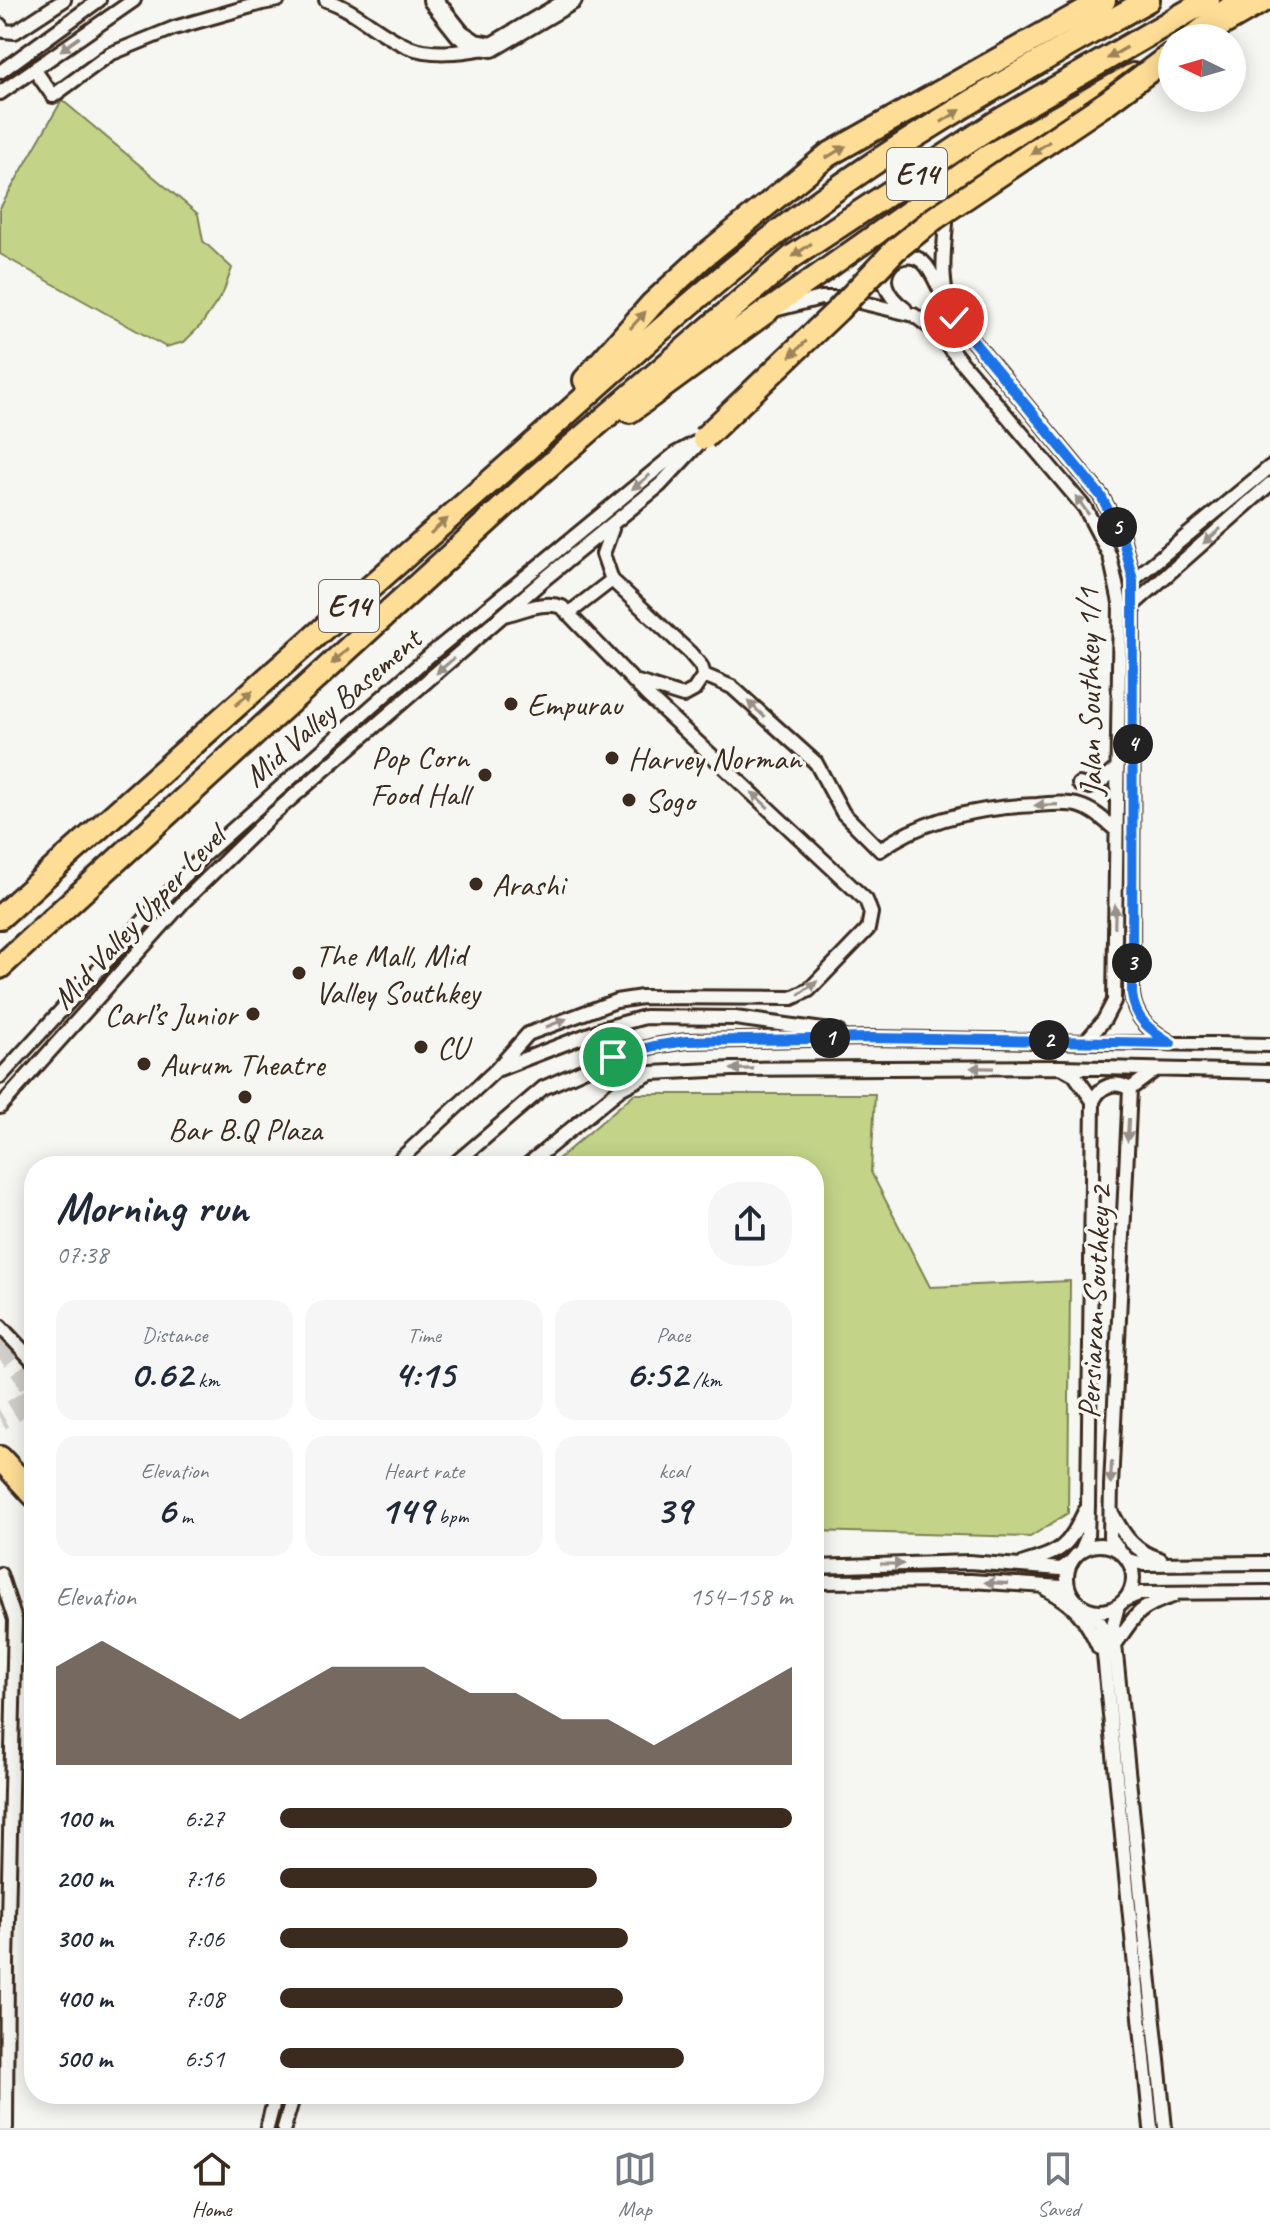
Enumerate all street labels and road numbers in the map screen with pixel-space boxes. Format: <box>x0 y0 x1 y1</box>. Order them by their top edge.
road number: E14 <box>887 148 947 200</box>
road number: E14 <box>319 580 379 632</box>
street label: Jalan Southkey 1/1 <box>1067 586 1112 798</box>
street label: Mid Valley Basement <box>235 617 432 796</box>
street label: Mid Valley Upper Level <box>43 813 238 1018</box>
street label: Persiaran Southkey 2 <box>1068 1182 1121 1419</box>

